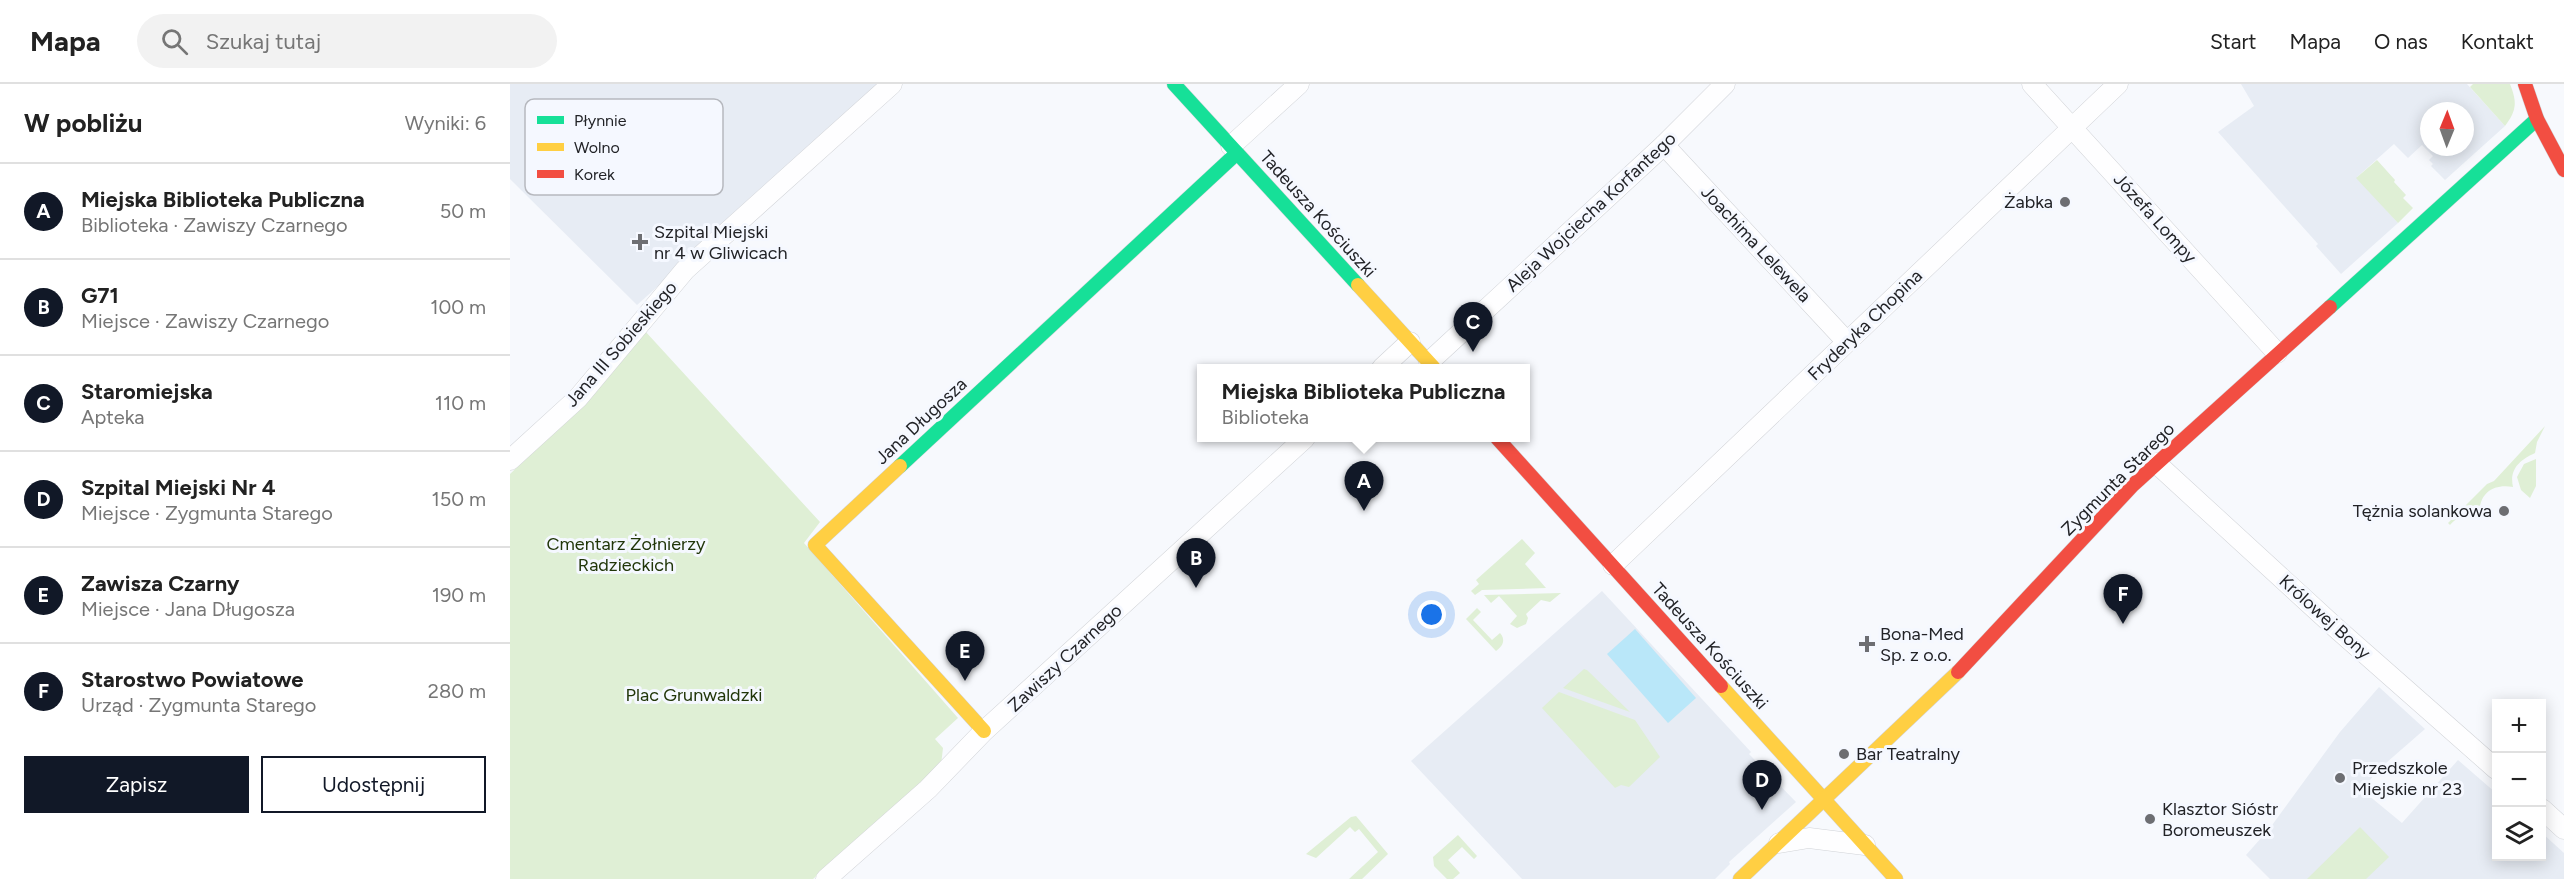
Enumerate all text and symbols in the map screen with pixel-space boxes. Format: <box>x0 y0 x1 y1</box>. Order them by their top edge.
search box <box>137 14 557 68</box>
text: Mapa <box>30 24 101 58</box>
icon: search <box>158 25 191 58</box>
text: Szukaj tutaj <box>206 28 321 55</box>
text: Start <box>2210 29 2256 54</box>
text: Mapa <box>2289 29 2341 54</box>
text: O nas <box>2374 29 2428 54</box>
text: Kontakt <box>2461 29 2534 54</box>
legend <box>525 99 723 195</box>
north arrow <box>2420 102 2474 156</box>
text: W pobliżu <box>24 107 142 139</box>
text: Wyniki: 6 <box>405 111 486 135</box>
text: Płynnie <box>574 111 627 130</box>
street label: Aleja Wojciecha Korfantego <box>1502 128 1680 296</box>
text: Wolno <box>574 138 620 157</box>
street label: Tadeusza Kościuszki <box>1255 146 1381 282</box>
text: Korek <box>574 165 615 184</box>
street label: Józefa Lompy <box>2109 168 2202 268</box>
street label: Joachima Lelewela <box>1696 181 1816 307</box>
text: Miejska Biblioteka Publiczna <box>81 186 365 213</box>
place label: Żabka <box>2004 191 2053 213</box>
marker: Żabka <box>2058 195 2072 209</box>
text: A <box>36 199 51 223</box>
text: 50 m <box>440 199 486 223</box>
text: Biblioteka · Zawiszy Czarnego <box>81 213 348 237</box>
place label: Szpital Miejski nr 4 w Gliwicach <box>654 221 788 264</box>
marker: Szpital Miejski nr 4 w Gliwicach <box>631 233 649 251</box>
street label: Fryderyka Chopina <box>1803 265 1927 385</box>
street label: Jana III Sobieskiego <box>560 277 682 411</box>
text: G71 <box>81 282 119 309</box>
text: B <box>37 295 50 319</box>
text: 100 m <box>430 295 486 319</box>
pin: C <box>1454 302 1492 352</box>
text: Miejsce · Zawiszy Czarnego <box>81 309 329 333</box>
popup <box>1197 364 1530 442</box>
street label: Jana Długosza <box>871 373 971 469</box>
text: Staromiejska <box>81 378 213 405</box>
text: Miejska Biblioteka Publiczna <box>1222 378 1505 405</box>
text: C <box>36 391 51 415</box>
text: 110 m <box>435 391 486 415</box>
text: Apteka <box>81 405 144 429</box>
text: Biblioteka <box>1222 405 1309 429</box>
street label: Zygmunta Starego <box>2057 418 2179 540</box>
pin: A <box>1344 462 1384 511</box>
text: Szpital Miejski Nr 4 <box>81 474 276 501</box>
text: D <box>37 487 51 511</box>
text: 150 m <box>431 487 486 511</box>
place label: Tężnia solankowa <box>2353 500 2492 522</box>
text: Miejsce · Zygmunta Starego <box>81 501 333 525</box>
marker: Tężnia solankowa <box>2497 504 2511 518</box>
park label: Cmentarz Żołnierzy Radzieckich <box>547 533 706 576</box>
pin: B <box>1176 538 1216 588</box>
text: Zawisza Czarny <box>81 570 240 597</box>
street label: Królowej Bony <box>2275 570 2376 664</box>
pin: F <box>2104 574 2142 624</box>
street label: Tadeusza Kościuszki <box>1647 578 1773 714</box>
text: E <box>38 583 49 607</box>
text: 190 m <box>432 583 486 607</box>
text: Miejsce · Jana Długosza <box>81 597 295 621</box>
street label: Zawiszy Czarnego <box>1003 599 1127 717</box>
your location <box>1417 600 1446 629</box>
place label: Bona-Med Sp. z o.o. <box>1880 623 1964 666</box>
pin: E <box>946 632 984 681</box>
marker: Bona-Med Sp. z o.o. <box>1858 635 1876 653</box>
text: Starostwo Powiatowe <box>81 666 303 693</box>
text: F <box>38 679 49 703</box>
text: 280 m <box>428 679 486 703</box>
park label: Plac Grunwaldzki <box>626 684 762 706</box>
text: Urząd · Zygmunta Starego <box>81 693 316 717</box>
map controls <box>2492 699 2546 861</box>
button: + <box>2492 699 2546 753</box>
place label: Bar Teatralny <box>1856 743 1960 765</box>
marker: Bar Teatralny <box>1837 747 1851 761</box>
button: − <box>2492 753 2546 807</box>
button: Zapisz <box>24 756 249 813</box>
button: Udostępnij <box>261 756 486 813</box>
place label: Przedszkole Miejskie nr 23 <box>2352 757 2462 800</box>
pin: D <box>1742 760 1782 810</box>
marker: Przedszkole Miejskie nr 23 <box>2333 771 2347 785</box>
place label: Klasztor Sióstr Boromeuszek <box>2162 798 2278 841</box>
button: layers <box>2492 807 2546 861</box>
marker: Klasztor Sióstr Boromeuszek <box>2143 812 2157 826</box>

